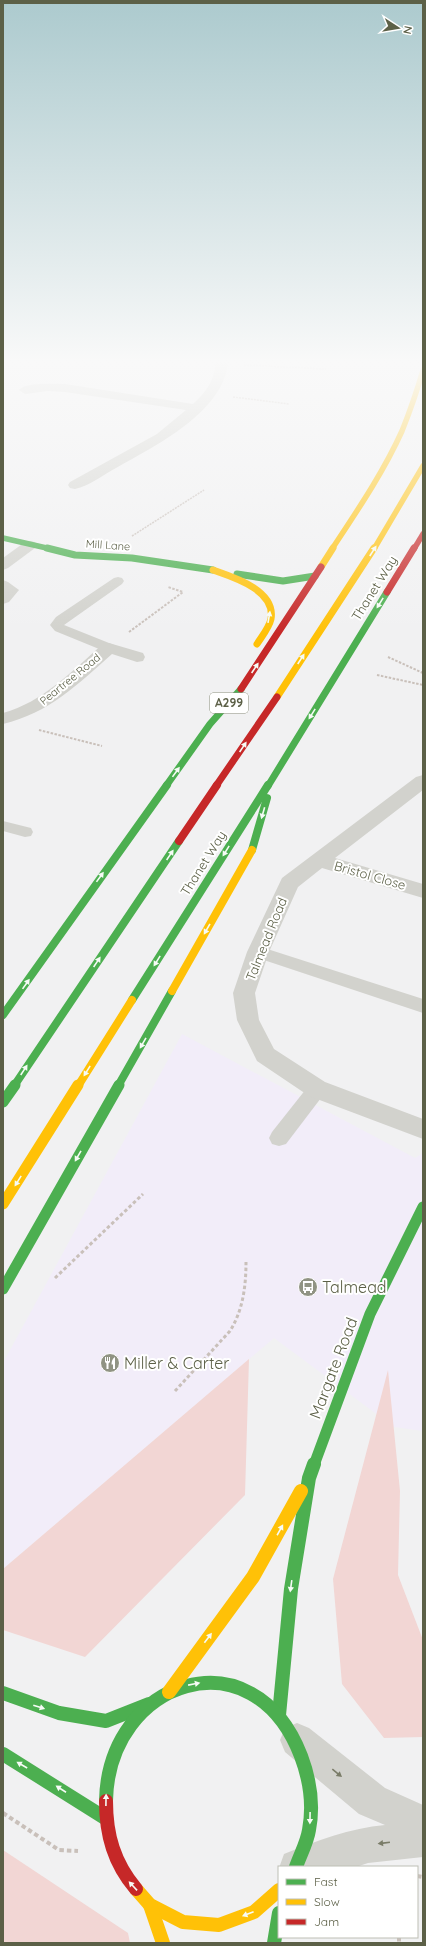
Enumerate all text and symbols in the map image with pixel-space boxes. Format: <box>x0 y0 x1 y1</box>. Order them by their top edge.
north arrow <box>378 8 418 48</box>
text: N <box>400 25 415 35</box>
street label: Mill Lane <box>85 536 131 554</box>
one-way arrow <box>369 545 376 557</box>
street label: Thanet Way <box>348 553 400 623</box>
one-way arrow <box>377 597 384 609</box>
one-way arrow <box>266 611 272 623</box>
street label: Peartree Road <box>37 650 103 708</box>
one-way arrow <box>297 654 305 665</box>
one-way arrow <box>251 663 259 674</box>
road number: A299 <box>210 693 248 713</box>
one-way arrow <box>308 708 315 720</box>
one-way arrow <box>239 742 247 752</box>
one-way arrow <box>172 766 180 777</box>
one-way arrow <box>260 807 266 819</box>
street label: Thanet Way <box>177 828 229 898</box>
one-way arrow <box>222 846 230 856</box>
one-way arrow <box>166 849 174 860</box>
street label: Bristol Close <box>332 857 408 893</box>
one-way arrow <box>96 872 105 883</box>
street label: Talmead Road <box>242 895 290 983</box>
one-way arrow <box>203 923 210 935</box>
one-way arrow <box>153 955 160 967</box>
one-way arrow <box>93 957 101 967</box>
one-way arrow <box>22 979 30 989</box>
one-way arrow <box>139 1037 146 1048</box>
one-way arrow <box>21 1064 28 1076</box>
one-way arrow <box>84 1065 91 1077</box>
one-way arrow <box>75 1150 82 1162</box>
one-way arrow <box>14 1176 22 1186</box>
bus stop icon: Talmead <box>297 1276 319 1298</box>
place label: Talmead <box>322 1277 387 1297</box>
street label: Margate Road <box>305 1315 361 1421</box>
restaurant icon: Miller & Carter <box>99 1352 121 1374</box>
place label: Miller & Carter <box>124 1353 230 1373</box>
one-way arrow <box>276 1524 283 1535</box>
one-way arrow <box>288 1579 294 1592</box>
one-way arrow <box>204 1632 213 1643</box>
one-way arrow <box>188 1681 200 1687</box>
one-way arrow <box>34 1704 46 1710</box>
one-way arrow <box>16 1762 28 1769</box>
one-way arrow <box>332 1769 342 1777</box>
one-way arrow <box>55 1786 67 1793</box>
one-way arrow <box>102 1794 109 1806</box>
one-way arrow <box>306 1812 313 1824</box>
one-way arrow <box>378 1840 390 1846</box>
legend <box>278 1866 418 1938</box>
text: Fast <box>314 1874 338 1889</box>
one-way arrow <box>128 1881 138 1891</box>
text: Slow <box>314 1894 340 1909</box>
one-way arrow <box>242 1911 254 1917</box>
text: Jam <box>314 1914 339 1929</box>

